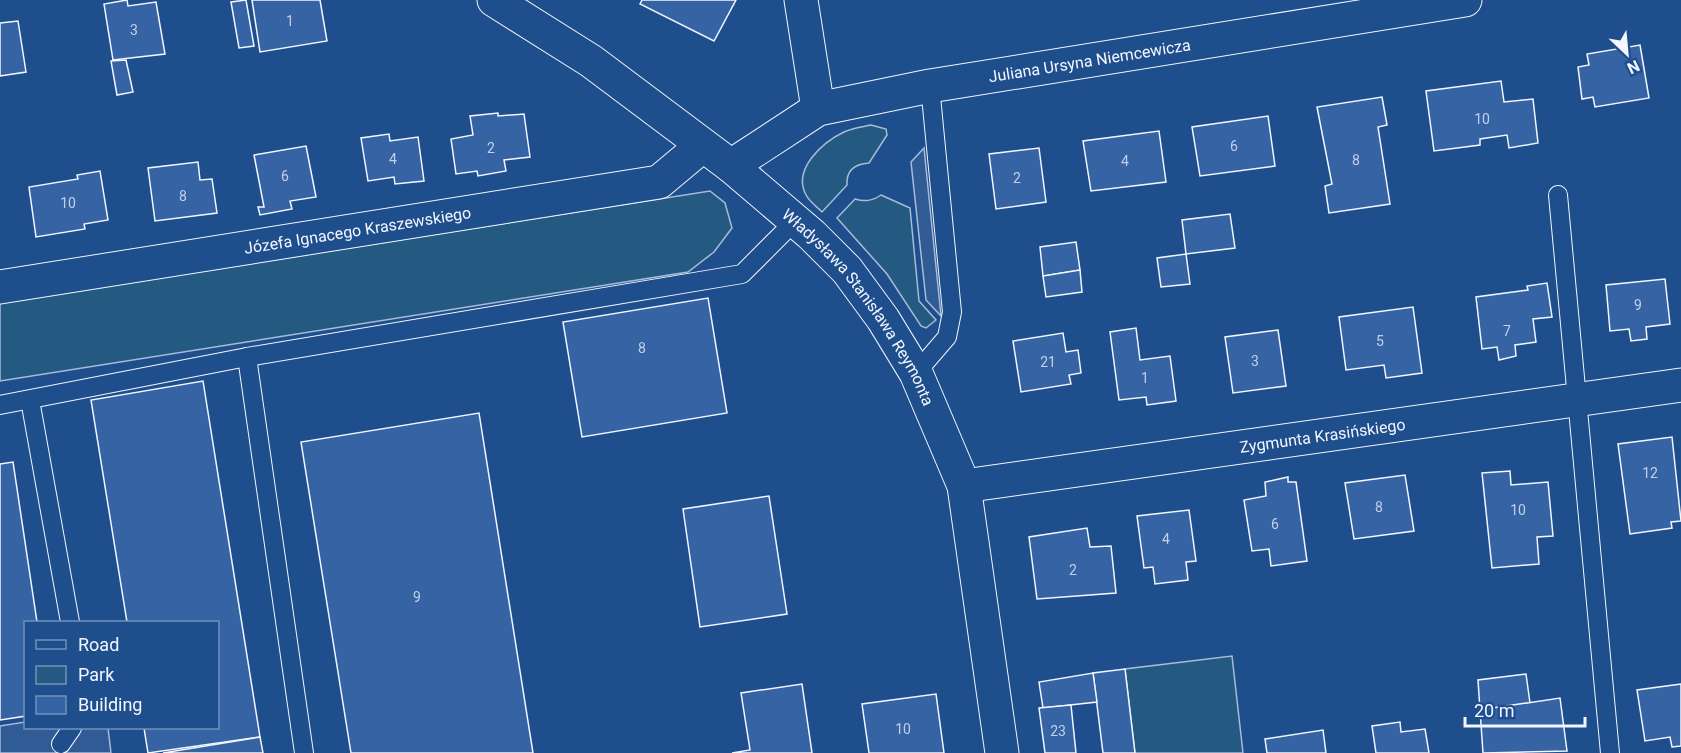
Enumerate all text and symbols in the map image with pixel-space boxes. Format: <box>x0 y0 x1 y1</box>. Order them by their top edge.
house number: 1 <box>286 13 294 29</box>
house number: 3 <box>130 22 138 38</box>
north arrow <box>1597 24 1657 84</box>
street label: Juliana Ursyna Niemcewicza <box>987 35 1192 86</box>
text: N <box>1624 56 1643 78</box>
house number: 10 <box>1474 111 1490 127</box>
house number: 6 <box>1230 138 1238 154</box>
house number: 2 <box>487 140 495 156</box>
house number: 4 <box>389 151 397 167</box>
house number: 8 <box>1352 152 1360 168</box>
house number: 4 <box>1121 153 1129 169</box>
house number: 6 <box>281 168 289 184</box>
house number: 2 <box>1013 170 1021 186</box>
house number: 8 <box>179 188 187 204</box>
house number: 10 <box>60 195 76 211</box>
street label: Józefa Ignacego Kraszewskiego <box>243 203 472 258</box>
street label: Władysława Stanisława Reymonta <box>778 205 938 408</box>
house number: 9 <box>1634 297 1642 313</box>
house number: 7 <box>1503 323 1511 339</box>
house number: 5 <box>1376 333 1384 349</box>
house number: 8 <box>638 340 646 356</box>
house number: 3 <box>1251 353 1259 369</box>
house number: 21 <box>1040 354 1056 370</box>
house number: 1 <box>1141 370 1149 386</box>
street label: Zygmunta Krasińskiego <box>1238 415 1407 457</box>
house number: 12 <box>1642 465 1658 481</box>
house number: 8 <box>1375 499 1383 515</box>
house number: 10 <box>1510 502 1526 518</box>
house number: 6 <box>1271 516 1279 532</box>
house number: 4 <box>1162 531 1170 547</box>
house number: 2 <box>1069 562 1077 578</box>
house number: 9 <box>413 589 421 605</box>
legend <box>24 621 219 729</box>
text: Road <box>78 634 119 655</box>
text: Park <box>78 664 115 685</box>
scale bar <box>1465 690 1585 728</box>
text: Building <box>78 694 142 715</box>
text: 20 m <box>1474 700 1514 721</box>
house number: 10 <box>895 721 911 737</box>
house number: 23 <box>1050 723 1066 739</box>

